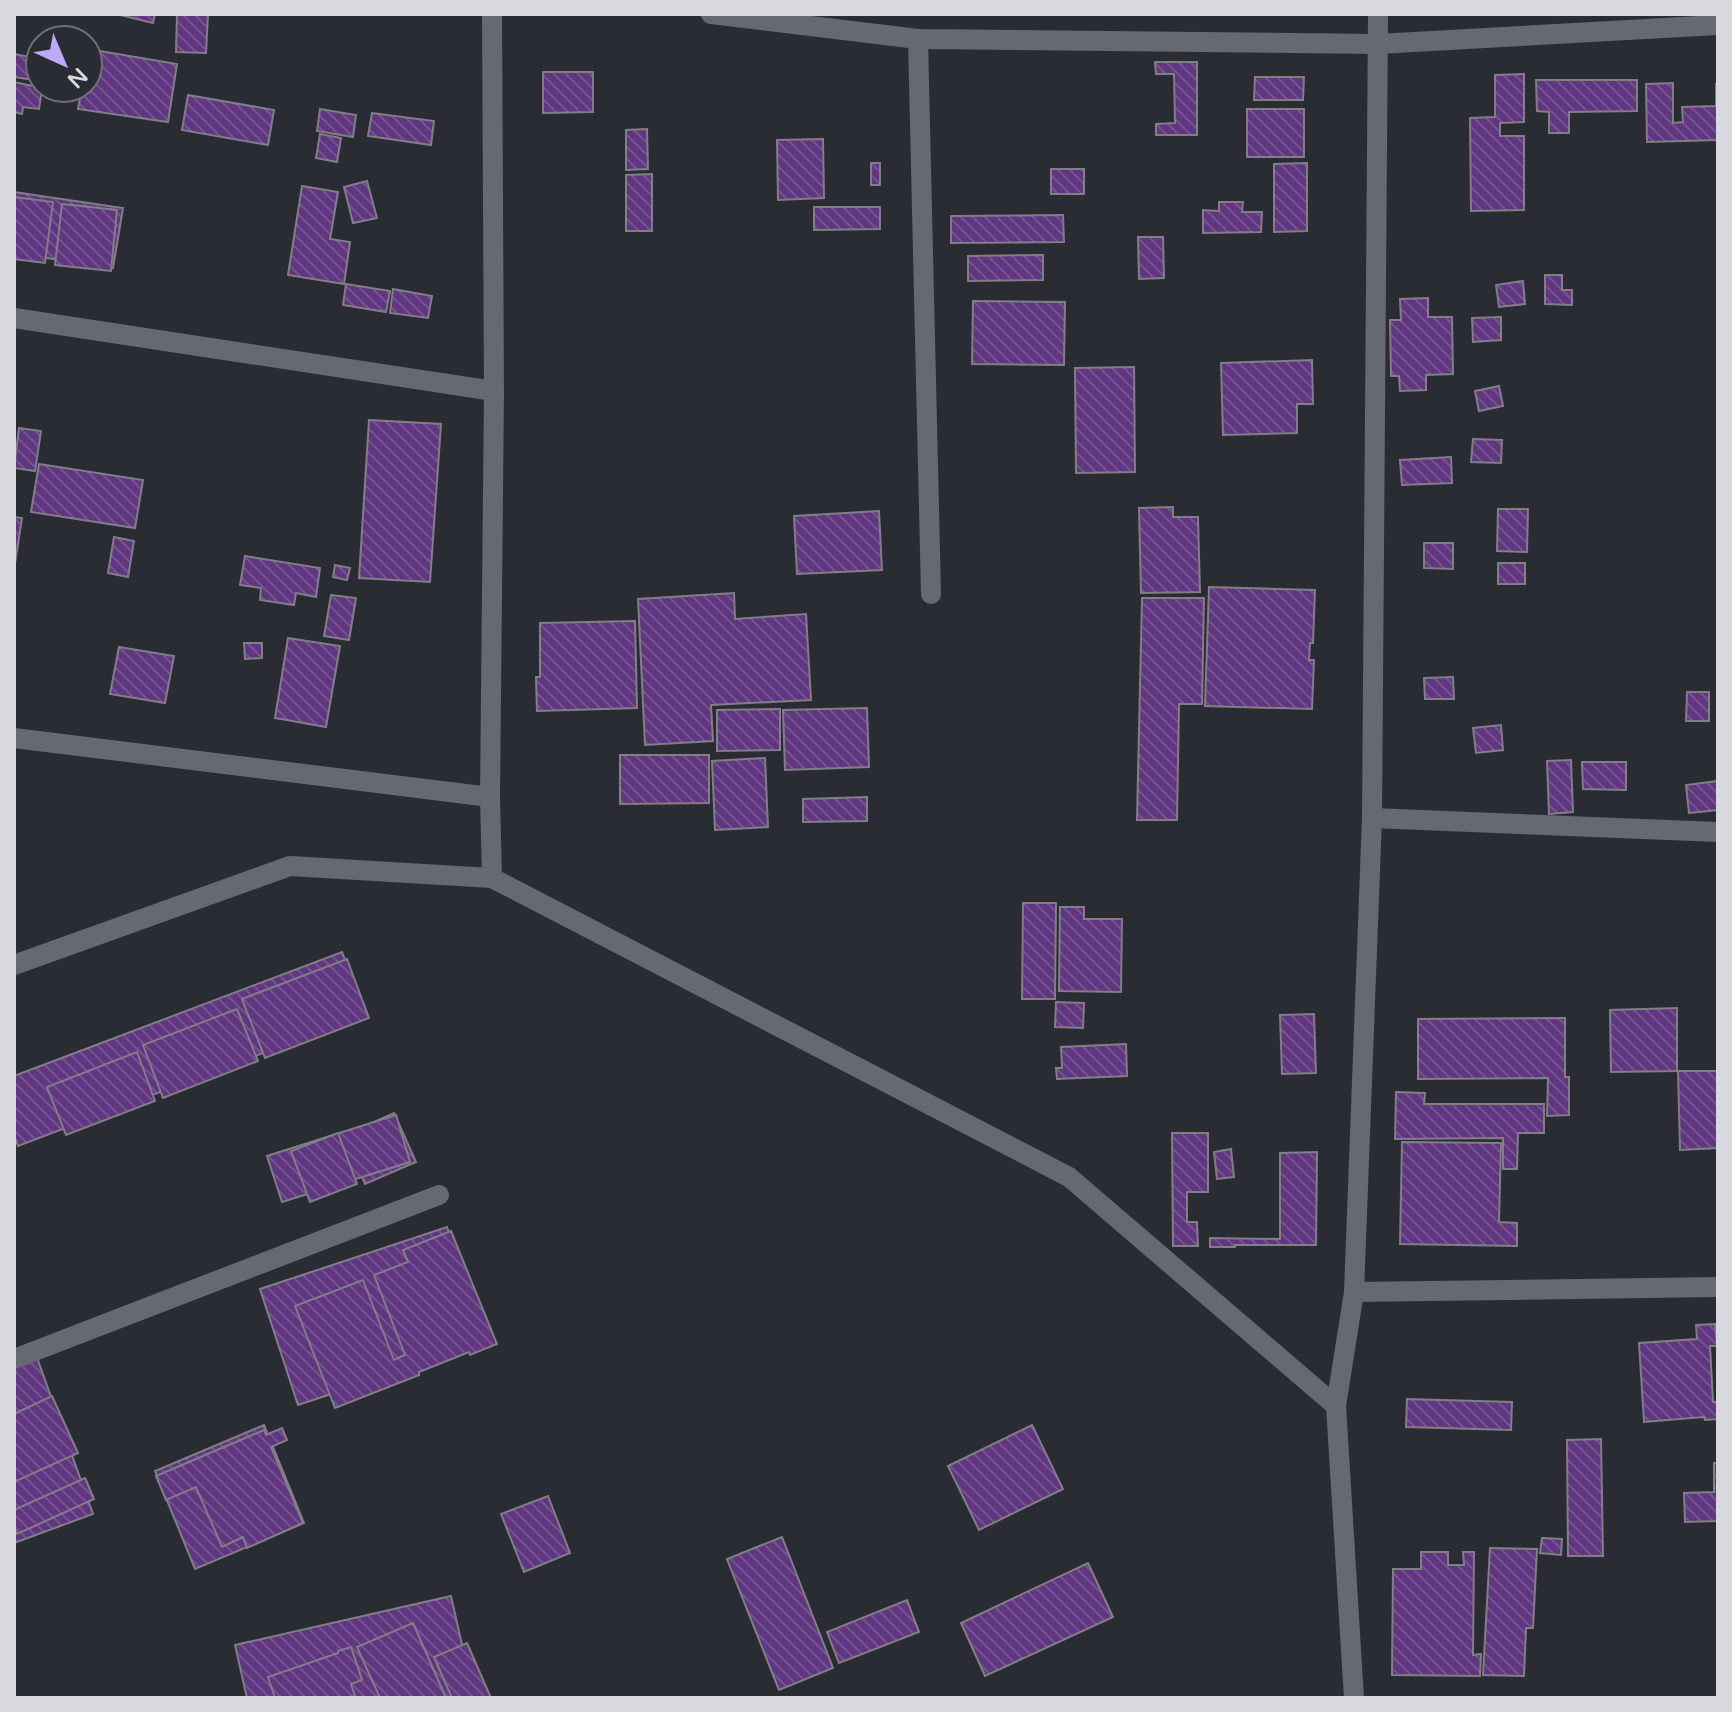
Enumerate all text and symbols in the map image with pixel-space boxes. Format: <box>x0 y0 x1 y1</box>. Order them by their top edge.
north arrow <box>24 24 104 104</box>
text: N <box>62 62 93 93</box>

